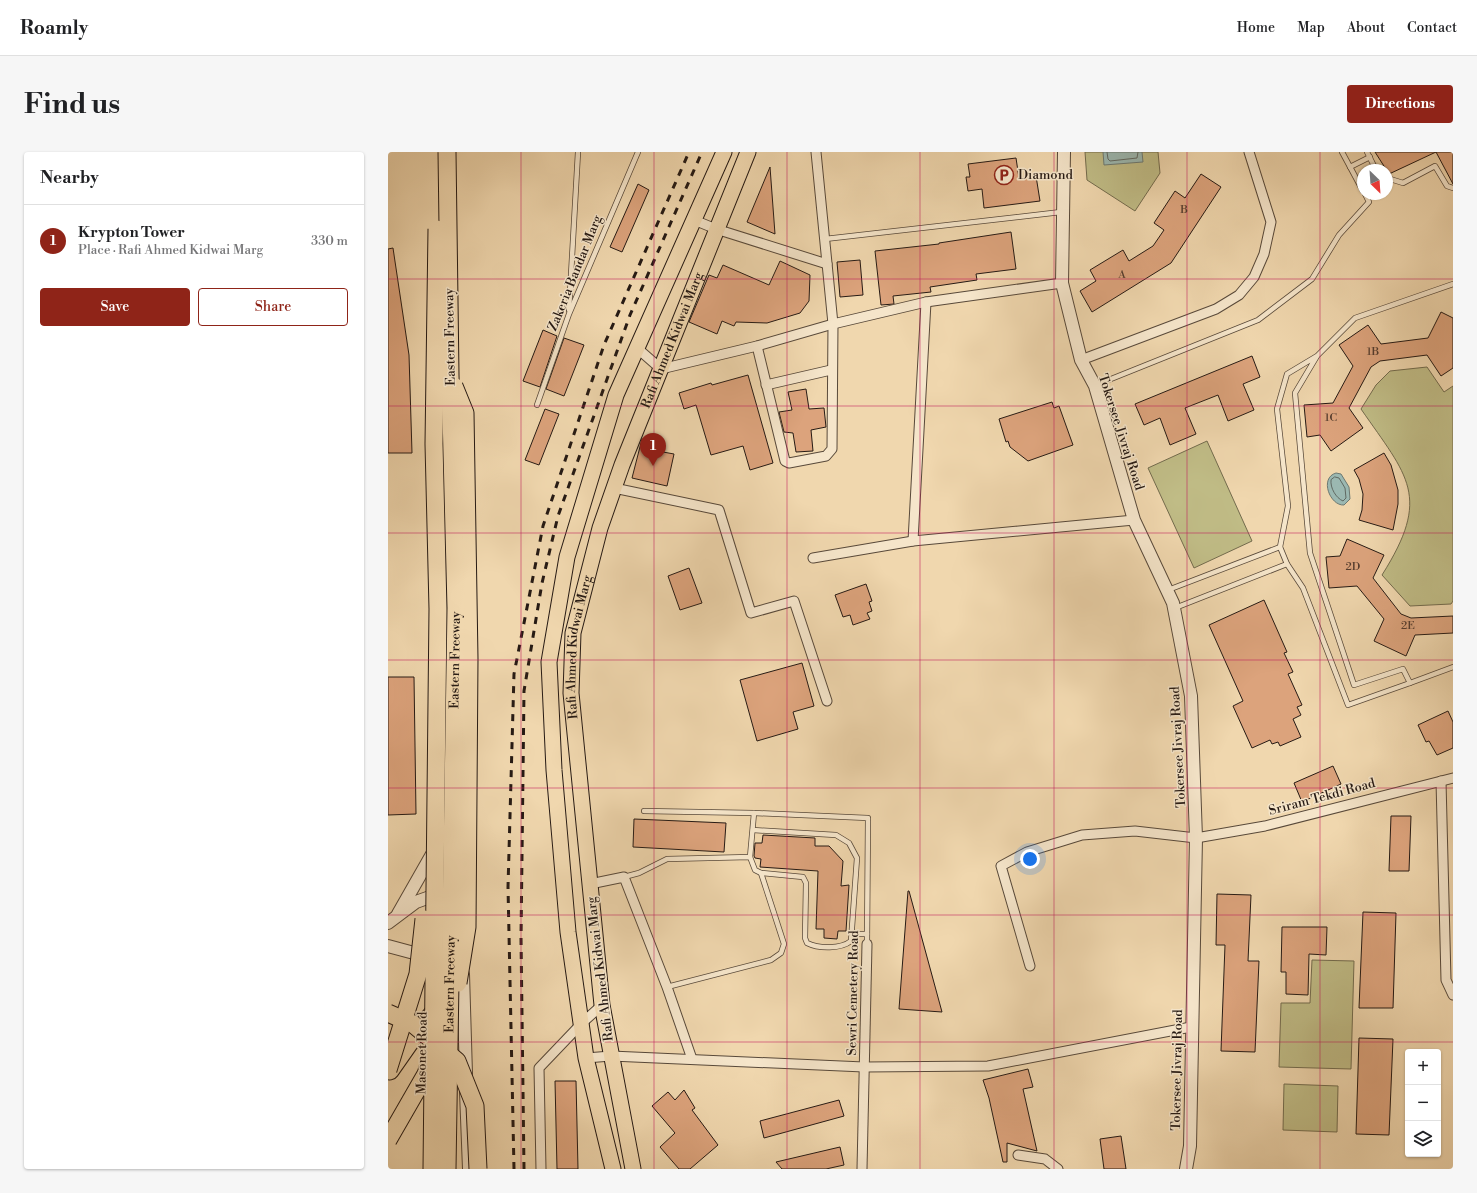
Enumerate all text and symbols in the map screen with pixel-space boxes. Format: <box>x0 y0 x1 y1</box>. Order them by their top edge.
text: Roamly <box>20 16 88 40</box>
text: Home <box>1237 19 1275 37</box>
text: Map <box>1297 19 1325 37</box>
text: About <box>1347 19 1385 37</box>
text: Contact <box>1407 19 1457 37</box>
button: Directions <box>1347 85 1453 123</box>
text: Find us <box>24 87 120 122</box>
parking icon: Diamond <box>993 164 1015 186</box>
north arrow <box>1357 164 1393 200</box>
text: Nearby <box>40 167 99 189</box>
place label: Diamond <box>1018 167 1073 183</box>
house number: B <box>1179 203 1188 217</box>
street label: Zakeria Bandar Marg <box>544 212 606 333</box>
text: Krypton Tower <box>78 223 185 242</box>
text: 1 <box>50 233 56 249</box>
text: 330 m <box>311 233 348 249</box>
text: Place · Rafi Ahmed Kidwai Marg <box>78 242 263 258</box>
house number: A <box>1117 268 1126 282</box>
street label: Rafi Ahmed Kidwai Marg <box>638 270 707 411</box>
street label: Eastern Freeway <box>441 287 459 386</box>
button: Save <box>40 288 190 326</box>
button: Share <box>198 288 348 326</box>
house number: 1B <box>1367 345 1379 359</box>
street label: Tokersee Jivraj Road <box>1095 372 1148 493</box>
house number: 1C <box>1325 411 1337 425</box>
pin: 1 <box>640 433 666 466</box>
house number: 2D <box>1346 560 1361 574</box>
street label: Rafi Ahmed Kidwai Marg <box>563 573 596 720</box>
street label: Eastern Freeway <box>446 610 464 709</box>
house number: 2E <box>1401 619 1415 633</box>
street label: Tokersee Jivraj Road <box>1167 685 1189 808</box>
street label: Sriram Tekdi Road <box>1267 775 1378 819</box>
your location <box>1020 849 1040 869</box>
street label: Rafi Ahmed Kidwai Marg <box>583 896 617 1042</box>
street label: Sewri Cemetery Road <box>844 929 862 1056</box>
street label: Eastern Freeway <box>441 934 459 1033</box>
street label: Tokersee Jivraj Road <box>1168 1008 1186 1131</box>
street label: Masonet Road <box>413 1011 431 1095</box>
map controls <box>1405 1049 1441 1157</box>
button: + <box>1405 1049 1441 1085</box>
button: − <box>1405 1085 1441 1121</box>
button: layers <box>1405 1121 1441 1157</box>

